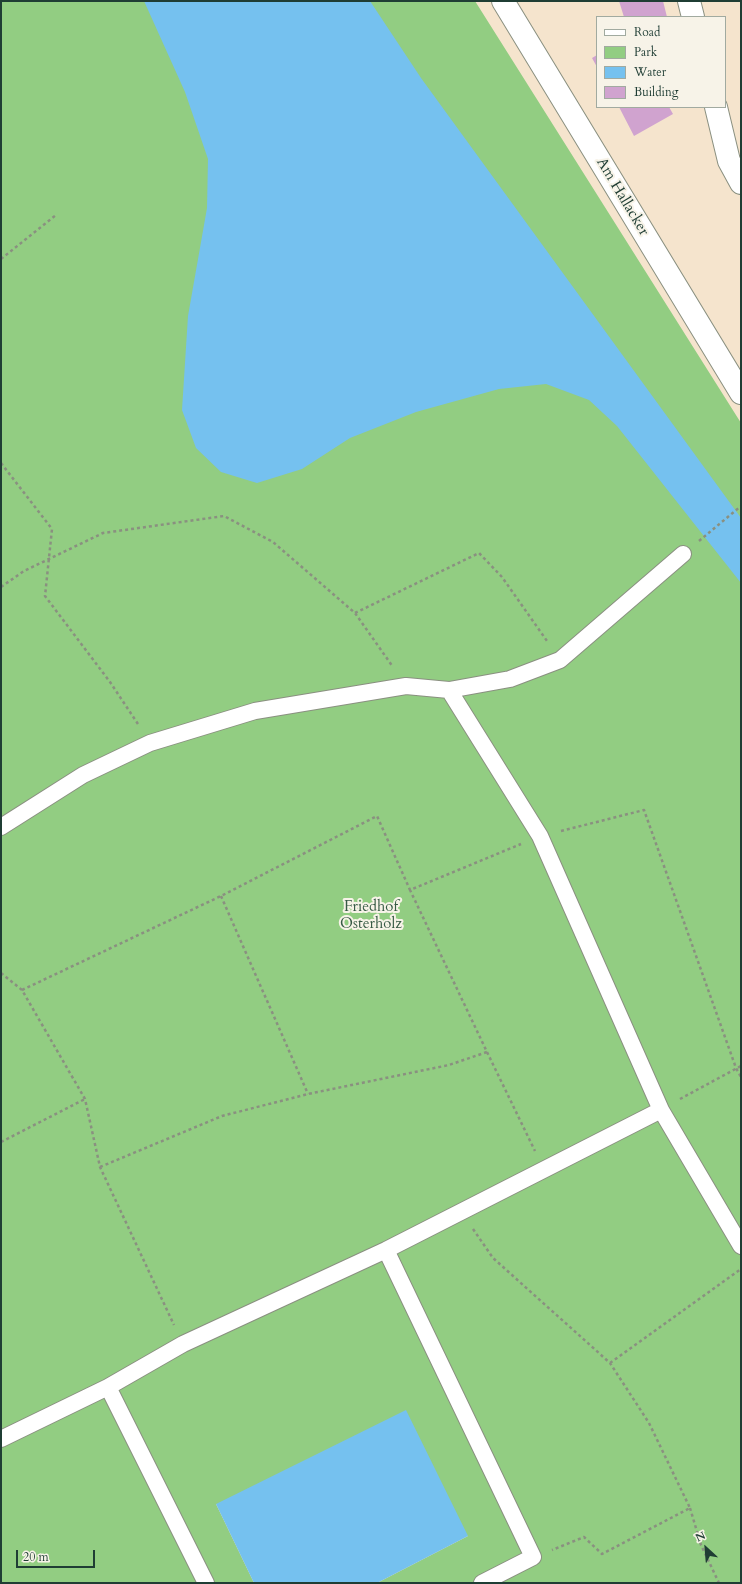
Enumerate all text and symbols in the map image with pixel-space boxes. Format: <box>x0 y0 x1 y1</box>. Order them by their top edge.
legend <box>596 16 726 108</box>
text: Road <box>634 24 660 40</box>
text: Park <box>634 44 657 60</box>
text: Water <box>634 64 666 80</box>
text: Building <box>634 84 678 100</box>
street label: Am Hallacker <box>592 155 652 239</box>
park label: Friedhof Osterholz <box>340 899 402 934</box>
north arrow <box>686 1528 726 1568</box>
text: N <box>693 1528 708 1546</box>
scale bar <box>18 1542 97 1568</box>
text: 20 m <box>23 1549 49 1565</box>

